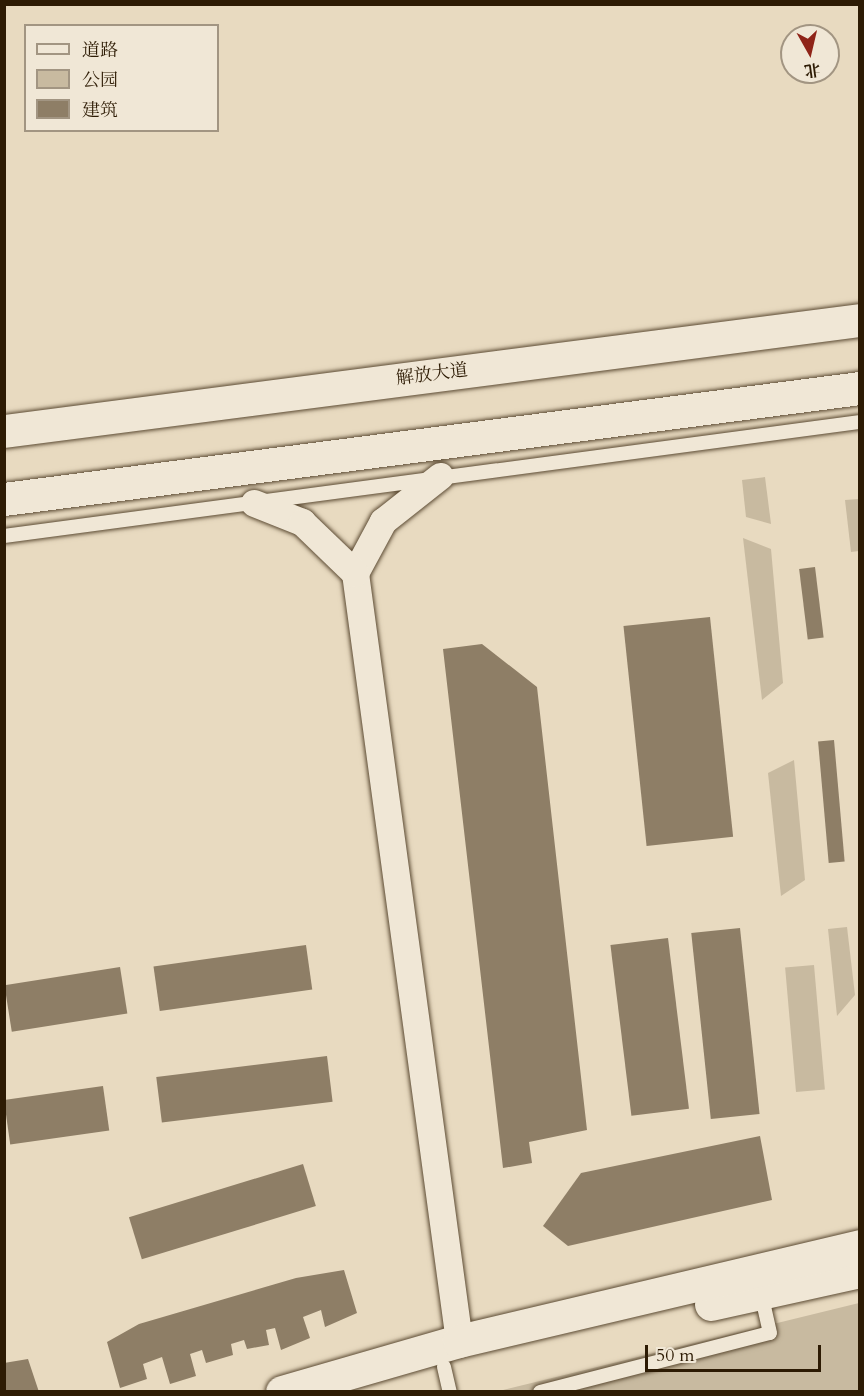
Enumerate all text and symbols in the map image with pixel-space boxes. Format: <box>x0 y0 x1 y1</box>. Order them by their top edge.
legend <box>24 24 219 132</box>
north arrow <box>780 24 840 84</box>
text: 道路 <box>82 38 118 63</box>
text: 北 <box>803 58 822 82</box>
text: 公园 <box>82 68 118 93</box>
text: 建筑 <box>82 98 118 123</box>
street label: 解放大道 <box>395 360 469 390</box>
scale bar <box>648 1333 824 1371</box>
text: 50 m <box>656 1343 695 1368</box>

